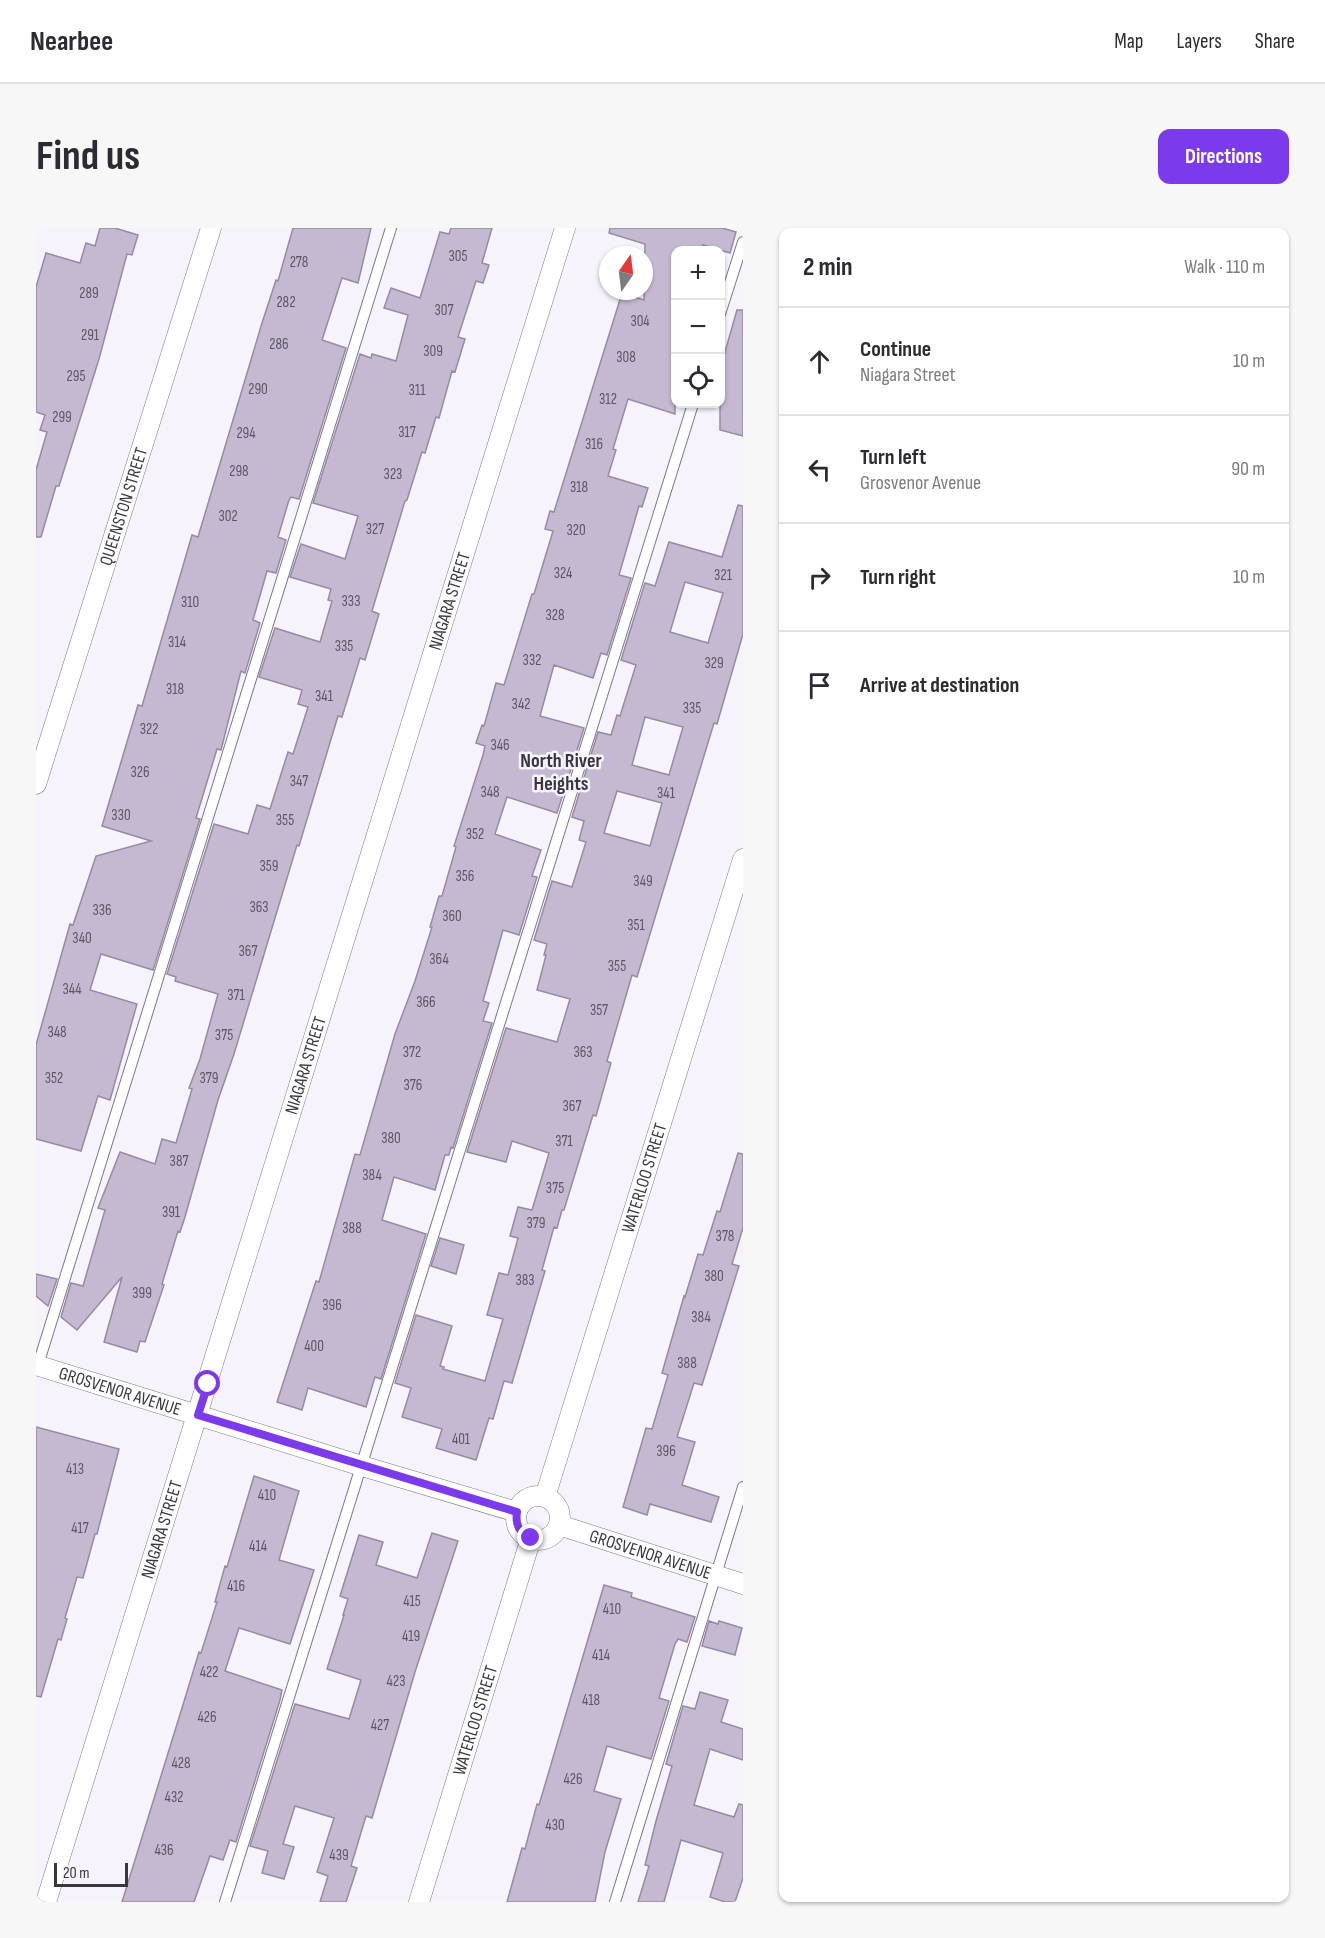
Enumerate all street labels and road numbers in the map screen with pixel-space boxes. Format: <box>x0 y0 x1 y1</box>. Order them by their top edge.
street label: QUEENSTON STREET <box>95 445 152 568</box>
street label: NIAGARA STREET <box>425 550 475 653</box>
street label: NIAGARA STREET <box>281 1014 331 1117</box>
street label: WATERLOO STREET <box>618 1121 671 1236</box>
street label: GROSVENOR AVENUE <box>56 1363 184 1420</box>
street label: NIAGARA STREET <box>137 1478 187 1581</box>
street label: GROSVENOR AVENUE <box>587 1525 714 1584</box>
street label: WATERLOO STREET <box>449 1663 502 1778</box>

